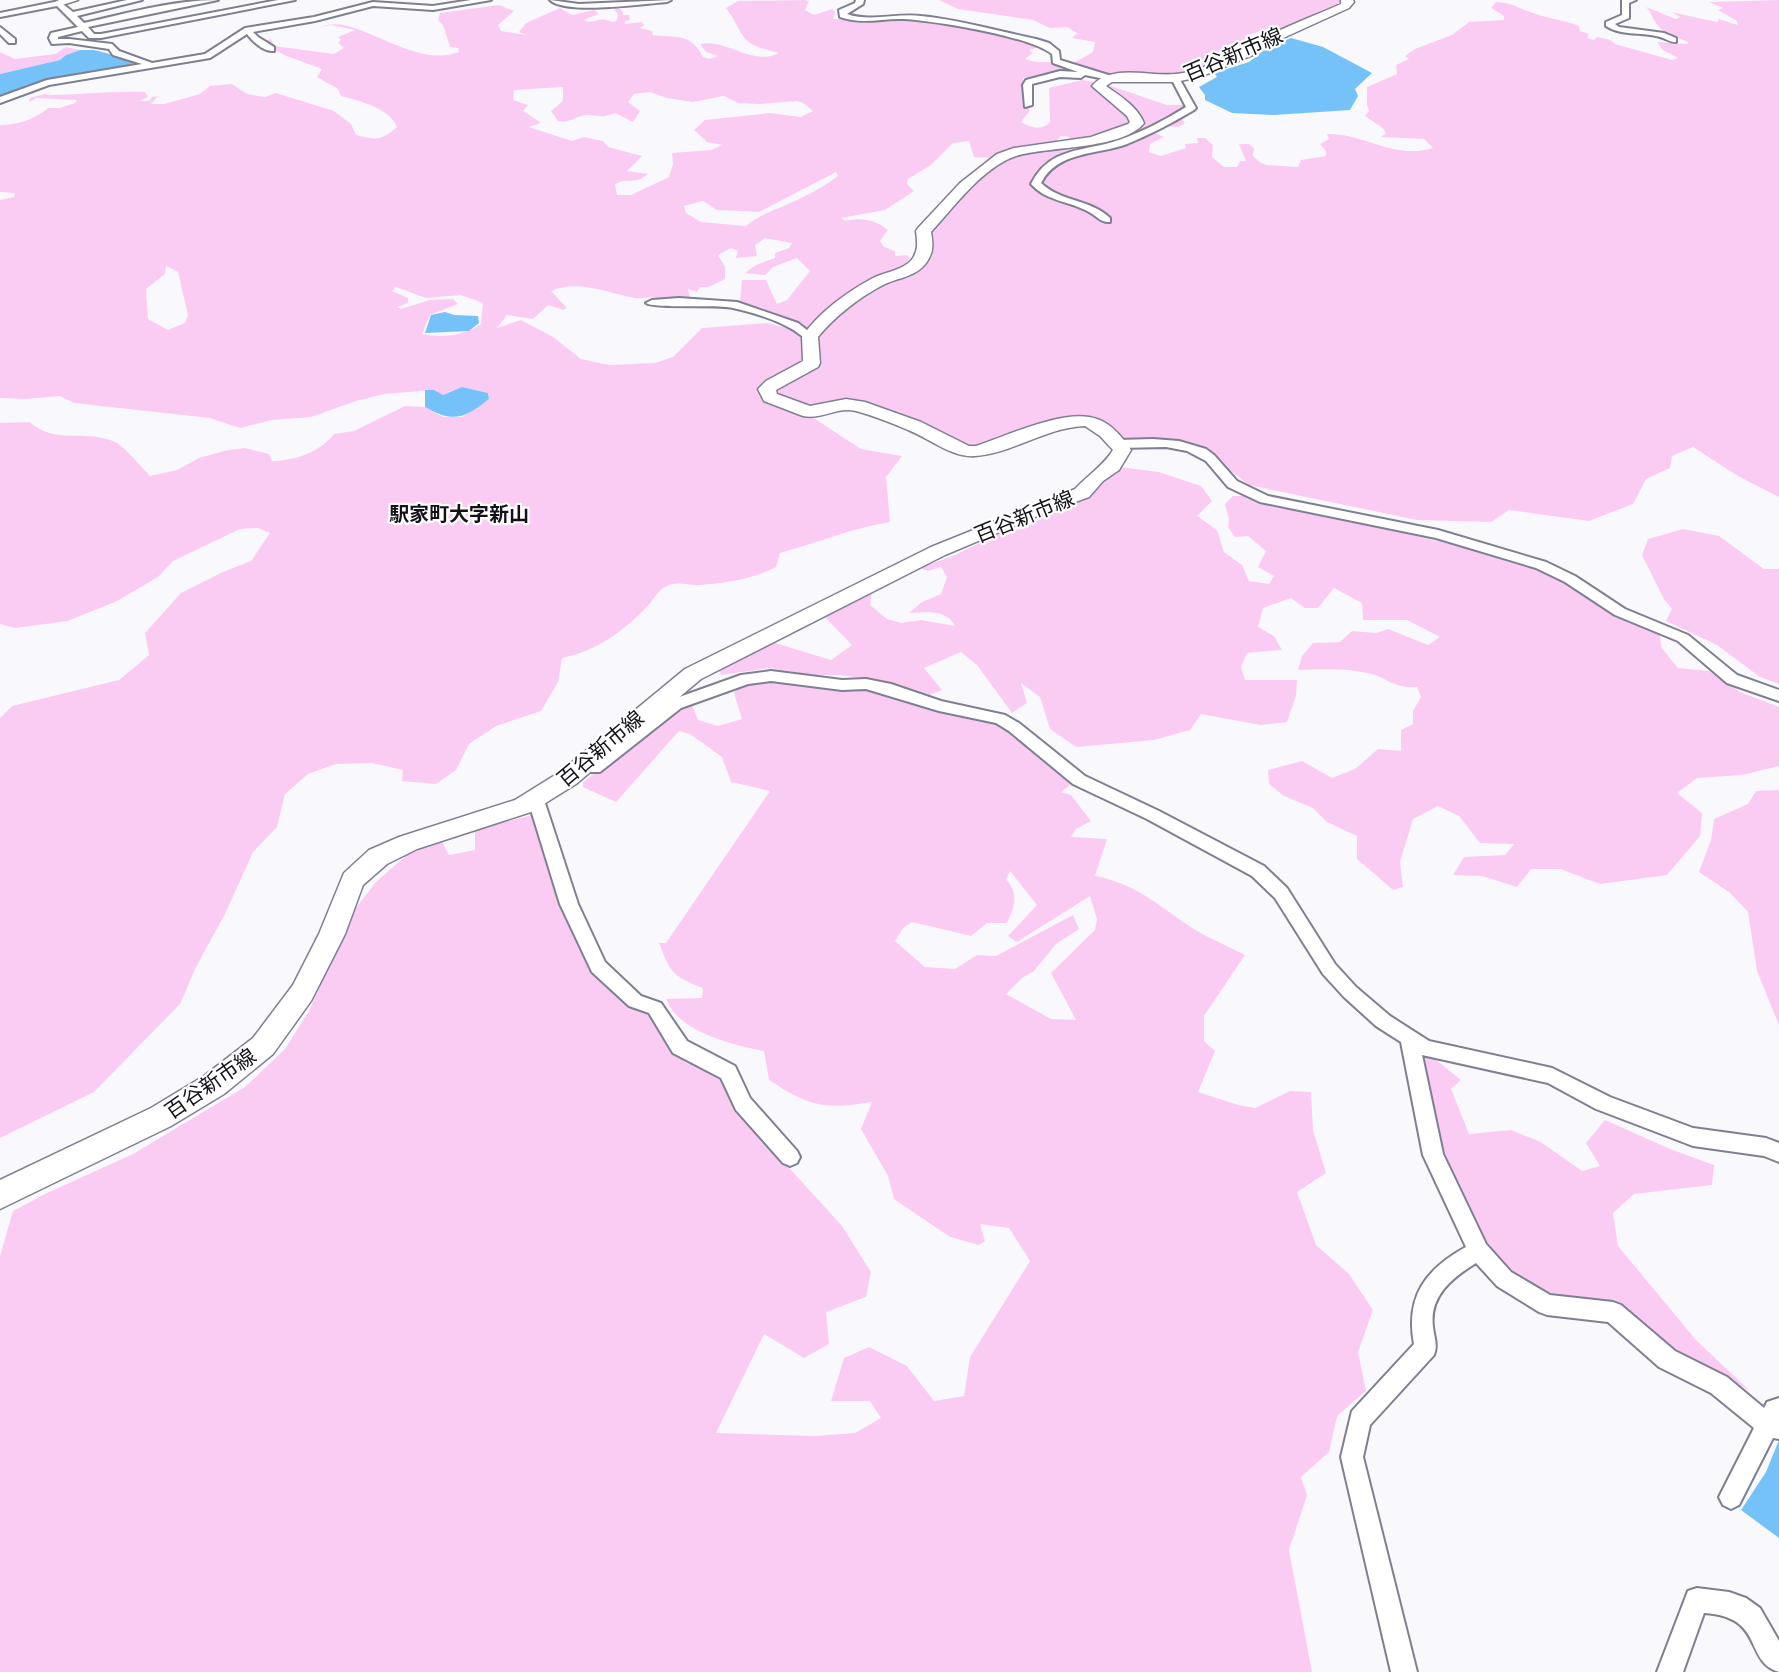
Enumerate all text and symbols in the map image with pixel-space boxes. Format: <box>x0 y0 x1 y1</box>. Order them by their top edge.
street label: 百谷新市線 <box>1179 21 1287 87</box>
street label: 百谷新市線 <box>970 483 1078 549</box>
district label: 駅家町大字新山 <box>389 500 529 527</box>
street label: 百谷新市線 <box>551 704 649 792</box>
street label: 百谷新市線 <box>159 1041 261 1125</box>

